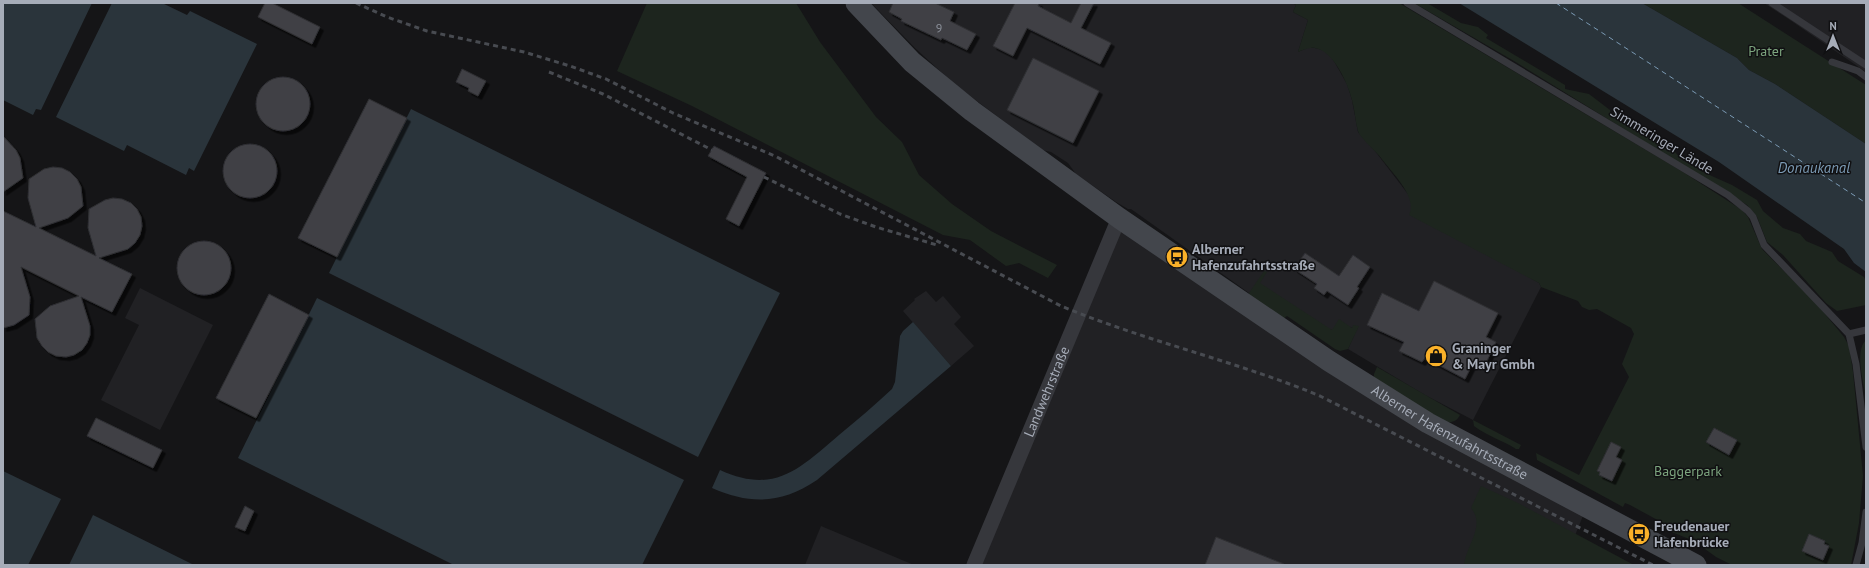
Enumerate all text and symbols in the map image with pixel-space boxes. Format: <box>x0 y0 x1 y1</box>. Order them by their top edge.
north arrow <box>1813 16 1853 56</box>
text: N <box>1829 19 1837 33</box>
house number: 9 <box>936 20 942 35</box>
park label: Prater <box>1748 42 1784 60</box>
street label: Simmeringer Lände <box>1607 102 1717 178</box>
water label: Donaukanal <box>1778 158 1850 177</box>
place label: Alberner Hafenzufahrtsstraße <box>1192 240 1315 274</box>
bus stop icon: Alberner Hafenzufahrtsstraße <box>1164 244 1190 270</box>
place label: Graninger & Mayr Gmbh <box>1452 339 1535 373</box>
street label: Landwehrstraße <box>1020 343 1073 440</box>
shop icon: Graninger & Mayr Gmbh <box>1423 343 1449 369</box>
street label: Alberner Hafenzufahrtsstraße <box>1368 381 1531 483</box>
park label: Baggerpark <box>1654 462 1722 480</box>
place label: Freudenauer Hafenbrücke <box>1654 517 1730 551</box>
bus stop icon: Freudenauer Hafenbrücke <box>1626 521 1652 547</box>

